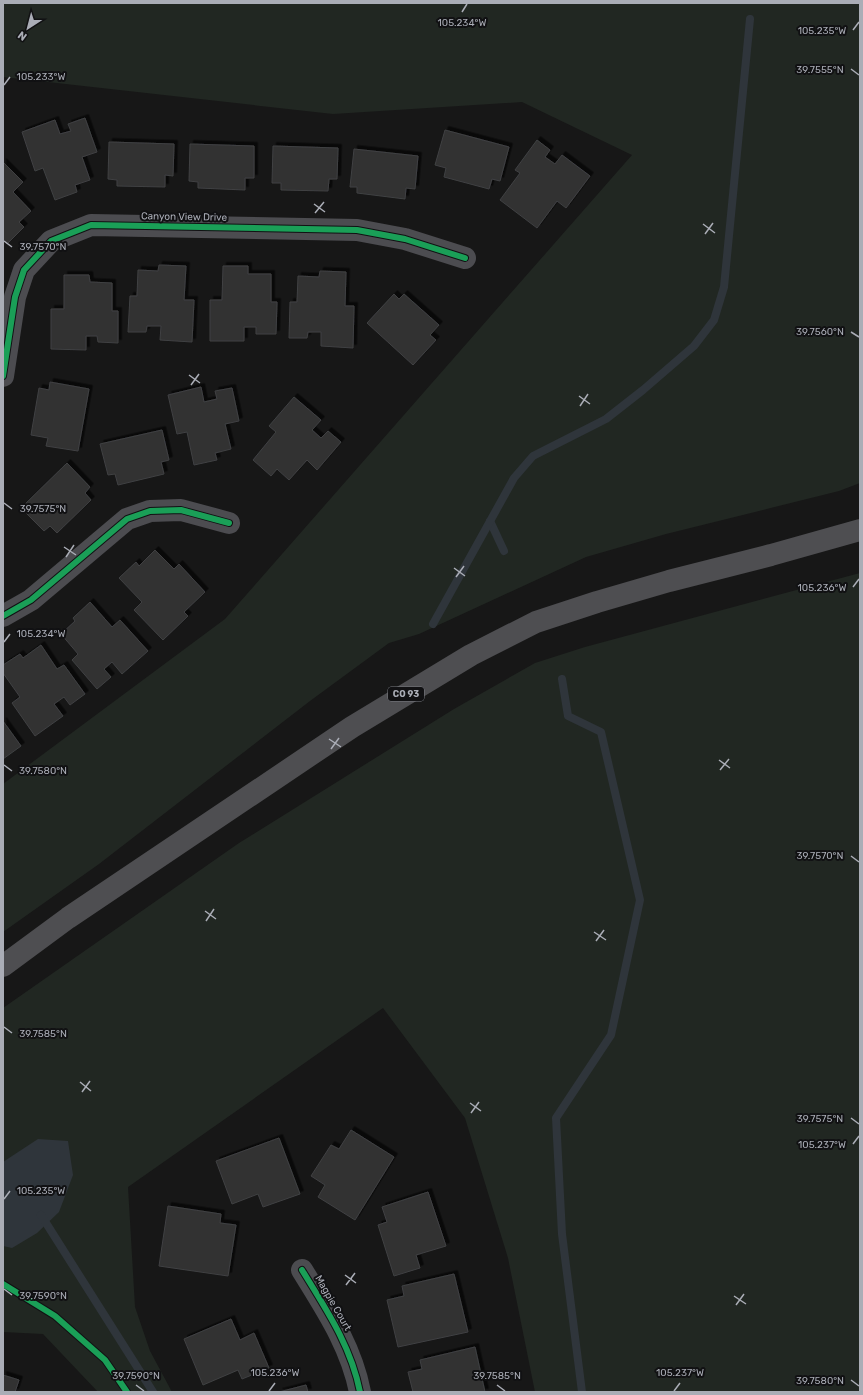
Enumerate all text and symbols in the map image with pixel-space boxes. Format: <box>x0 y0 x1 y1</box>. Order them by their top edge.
north arrow <box>8 8 48 48</box>
text: 105.234°W <box>438 17 486 29</box>
text: 105.235°W <box>798 25 846 37</box>
text: N <box>15 28 29 43</box>
text: 39.7555°N <box>796 64 844 76</box>
text: 105.233°W <box>17 71 65 83</box>
street label: Canyon View Drive <box>141 210 228 224</box>
text: 39.7570°N <box>20 241 66 253</box>
text: 39.7560°N <box>796 326 844 338</box>
text: 39.7575°N <box>20 503 66 515</box>
text: 105.236°W <box>798 582 846 594</box>
text: 105.234°W <box>17 628 65 640</box>
road number: CO 93 <box>388 687 424 701</box>
text: 39.7580°N <box>19 765 67 777</box>
text: 39.7570°N <box>797 850 843 862</box>
text: 39.7585°N <box>19 1028 67 1040</box>
text: 39.7575°N <box>797 1113 843 1125</box>
text: 105.237°W <box>798 1139 846 1151</box>
text: 105.235°W <box>17 1185 65 1197</box>
street label: Magpie Court <box>312 1273 354 1333</box>
text: 39.7590°N <box>19 1290 67 1302</box>
text: 105.236°W <box>251 1367 299 1379</box>
text: 105.237°W <box>656 1367 704 1379</box>
text: 39.7590°N <box>112 1370 160 1382</box>
text: 39.7585°N <box>473 1370 521 1382</box>
text: 39.7580°N <box>796 1375 844 1387</box>

